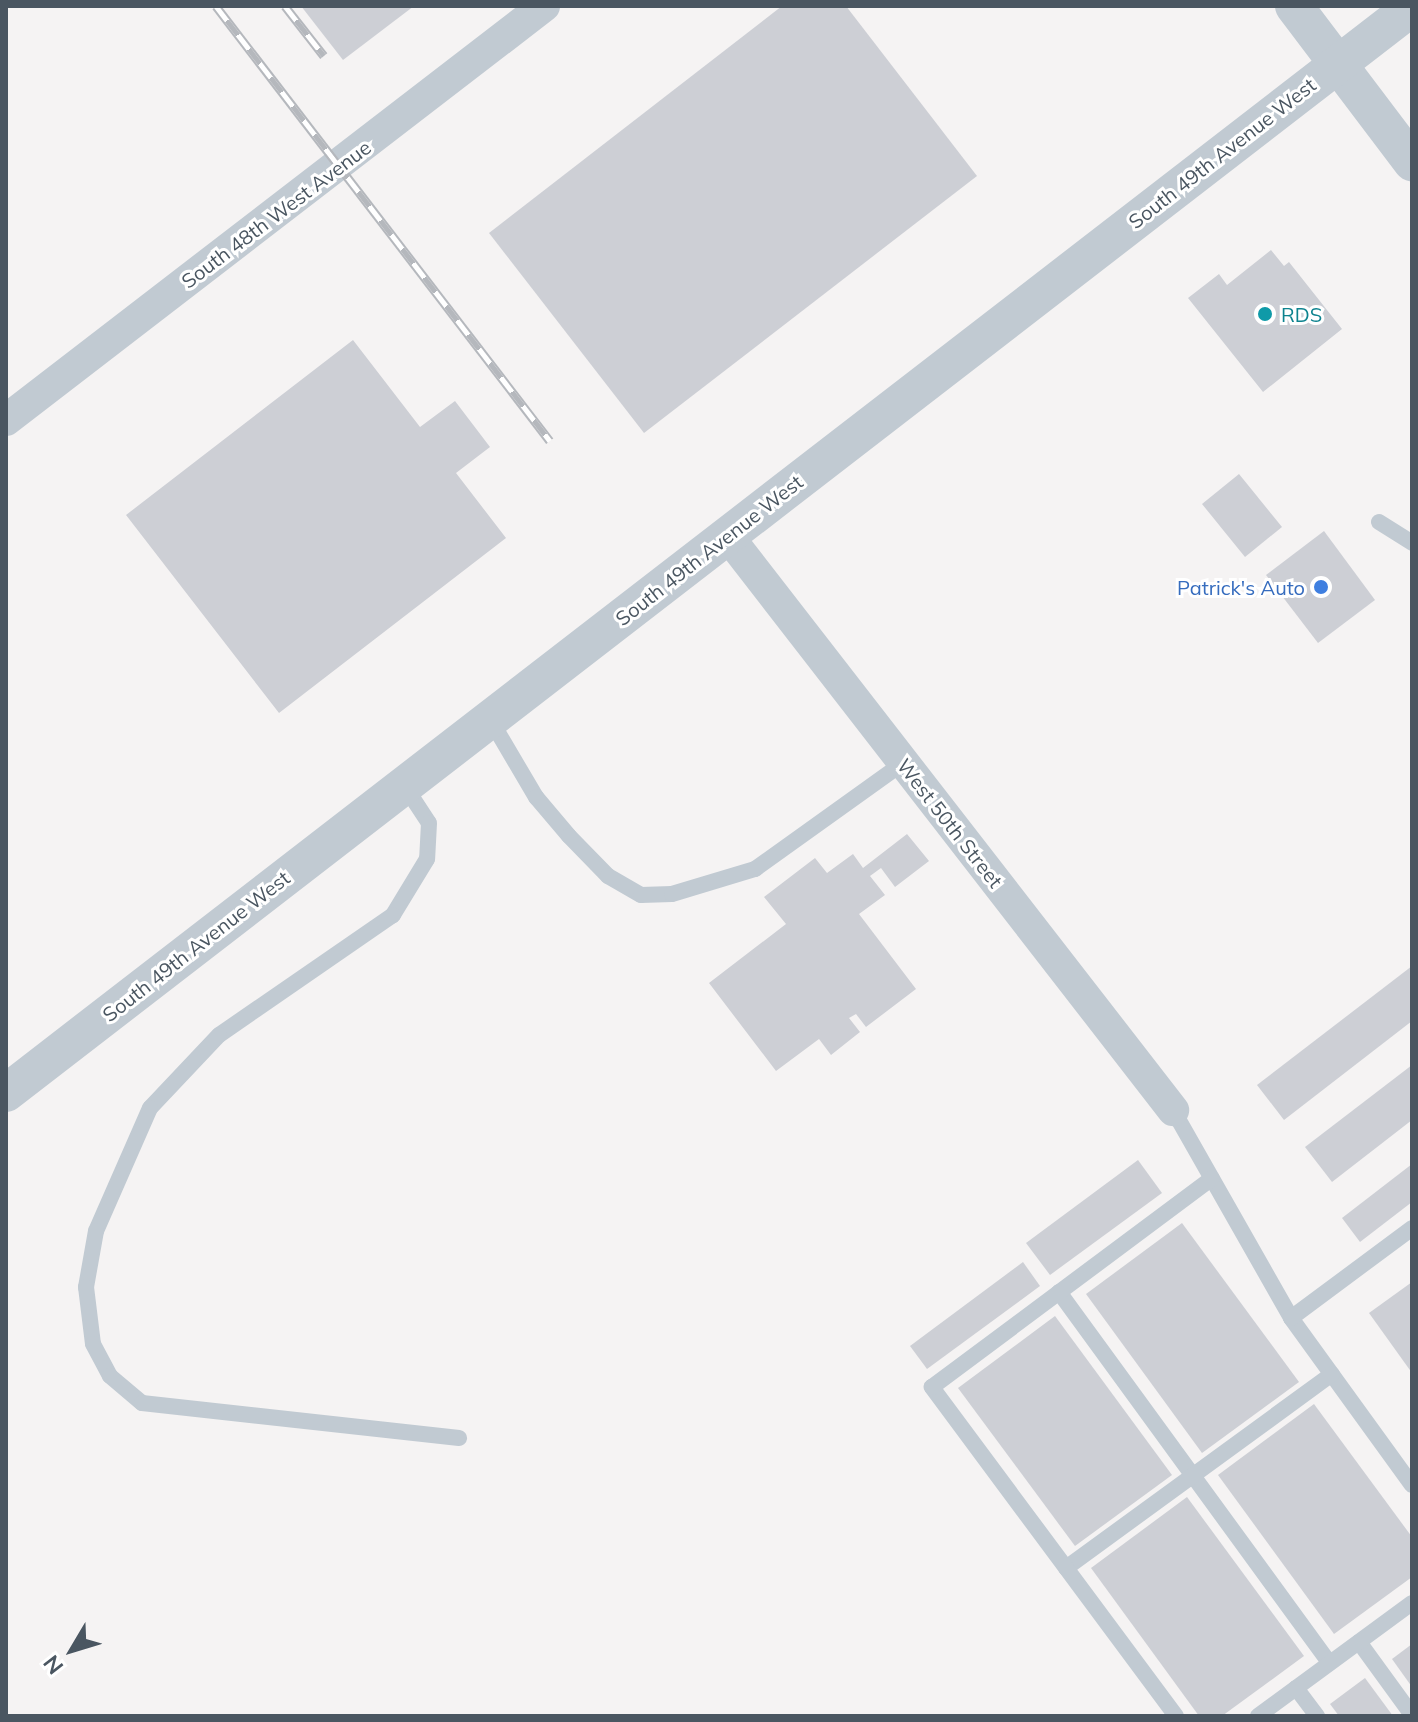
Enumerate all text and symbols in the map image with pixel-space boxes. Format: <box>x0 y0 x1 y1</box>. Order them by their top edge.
street label: South 49th Avenue West <box>1124 72 1320 234</box>
street label: South 48th West Avenue <box>177 135 375 293</box>
place label: RDS <box>1281 302 1322 326</box>
marker: RDS <box>1256 305 1274 323</box>
street label: South 49th Avenue West <box>611 469 807 631</box>
place label: Patrick's Auto <box>1177 575 1305 599</box>
marker: Patrick's Auto <box>1312 578 1330 596</box>
street label: West 50th Street <box>892 754 1008 892</box>
street label: South 49th Avenue West <box>98 865 294 1027</box>
north arrow <box>32 1610 112 1690</box>
text: N <box>37 1650 69 1680</box>

